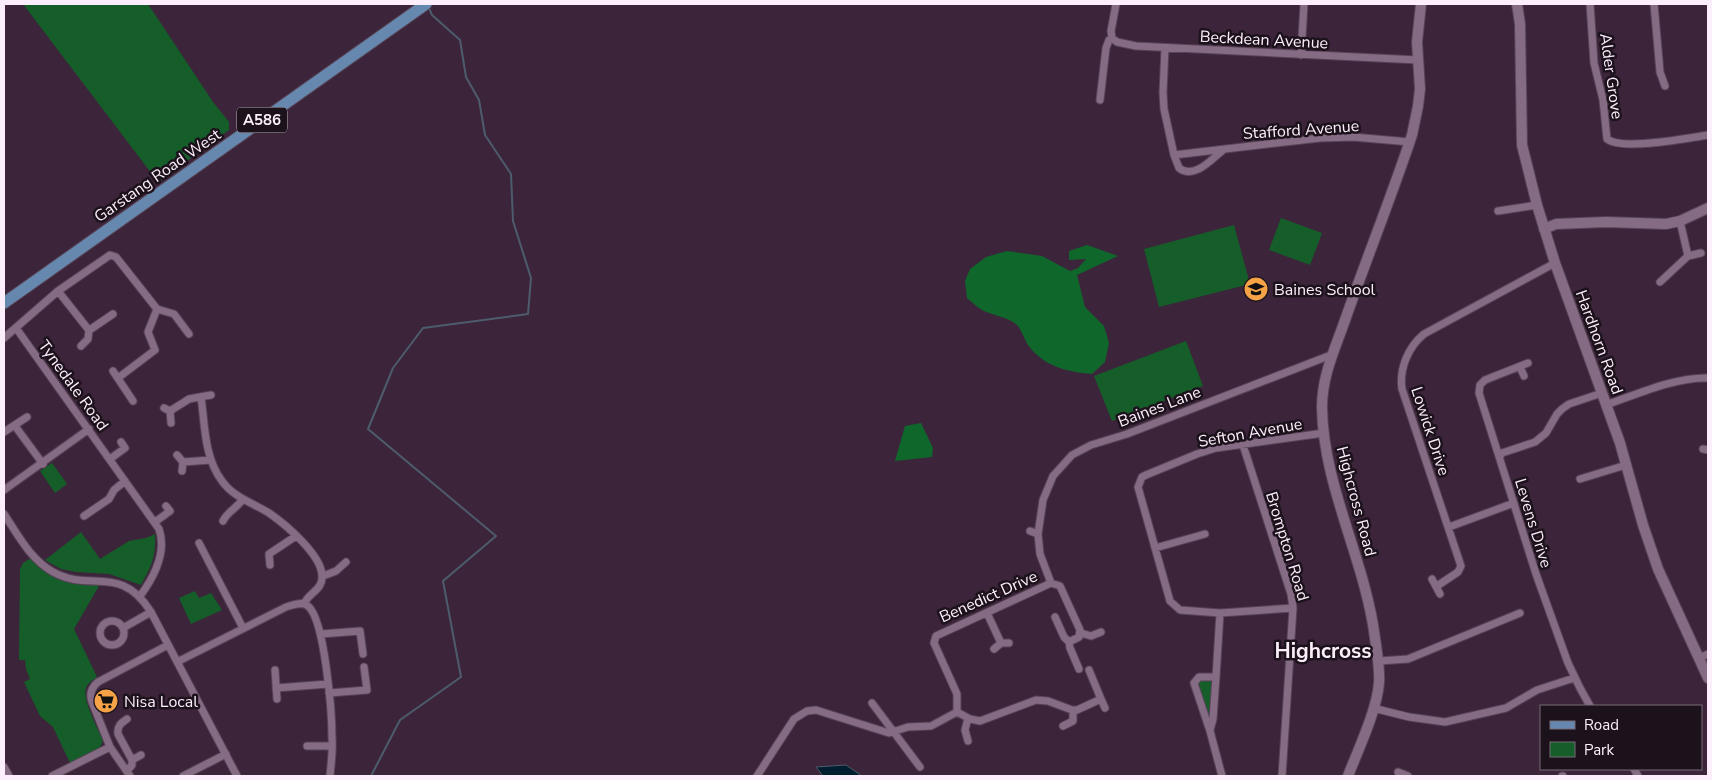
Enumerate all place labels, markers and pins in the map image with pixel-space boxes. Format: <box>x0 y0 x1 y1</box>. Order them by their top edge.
school or university icon: Baines School <box>1243 276 1269 302</box>
place label: Baines School <box>1274 279 1376 301</box>
supermarket icon: Nisa Local <box>93 688 119 714</box>
place label: Nisa Local <box>124 691 198 713</box>

